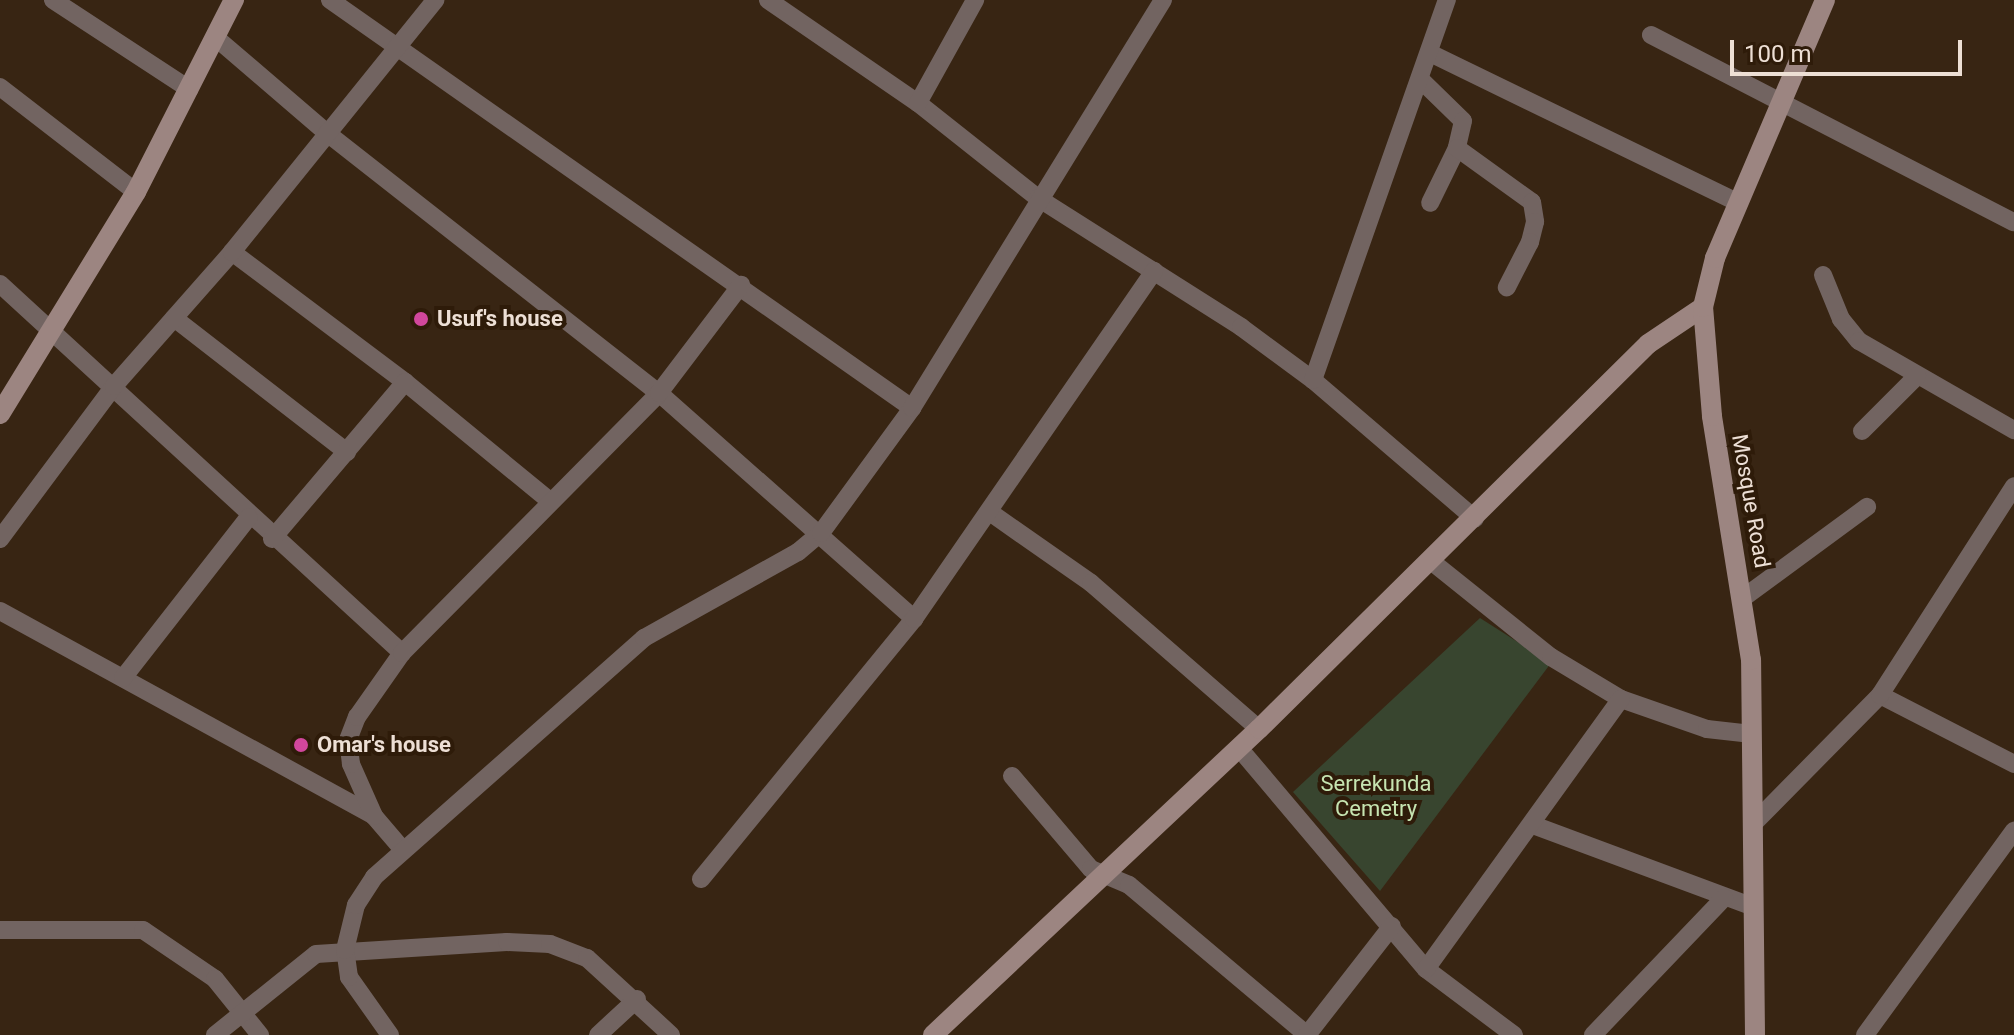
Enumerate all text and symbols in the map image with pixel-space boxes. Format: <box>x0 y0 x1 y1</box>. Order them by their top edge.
scale bar <box>1734 24 1966 74</box>
text: 100 m <box>1744 40 1811 68</box>
place label: Usuf's house <box>437 306 563 332</box>
marker: Usuf's house <box>412 310 430 328</box>
street label: Mosque Road <box>1726 432 1776 570</box>
place label: Omar's house <box>317 732 451 758</box>
marker: Omar's house <box>292 736 310 754</box>
park label: Serrekunda Cemetry <box>1321 770 1431 822</box>

